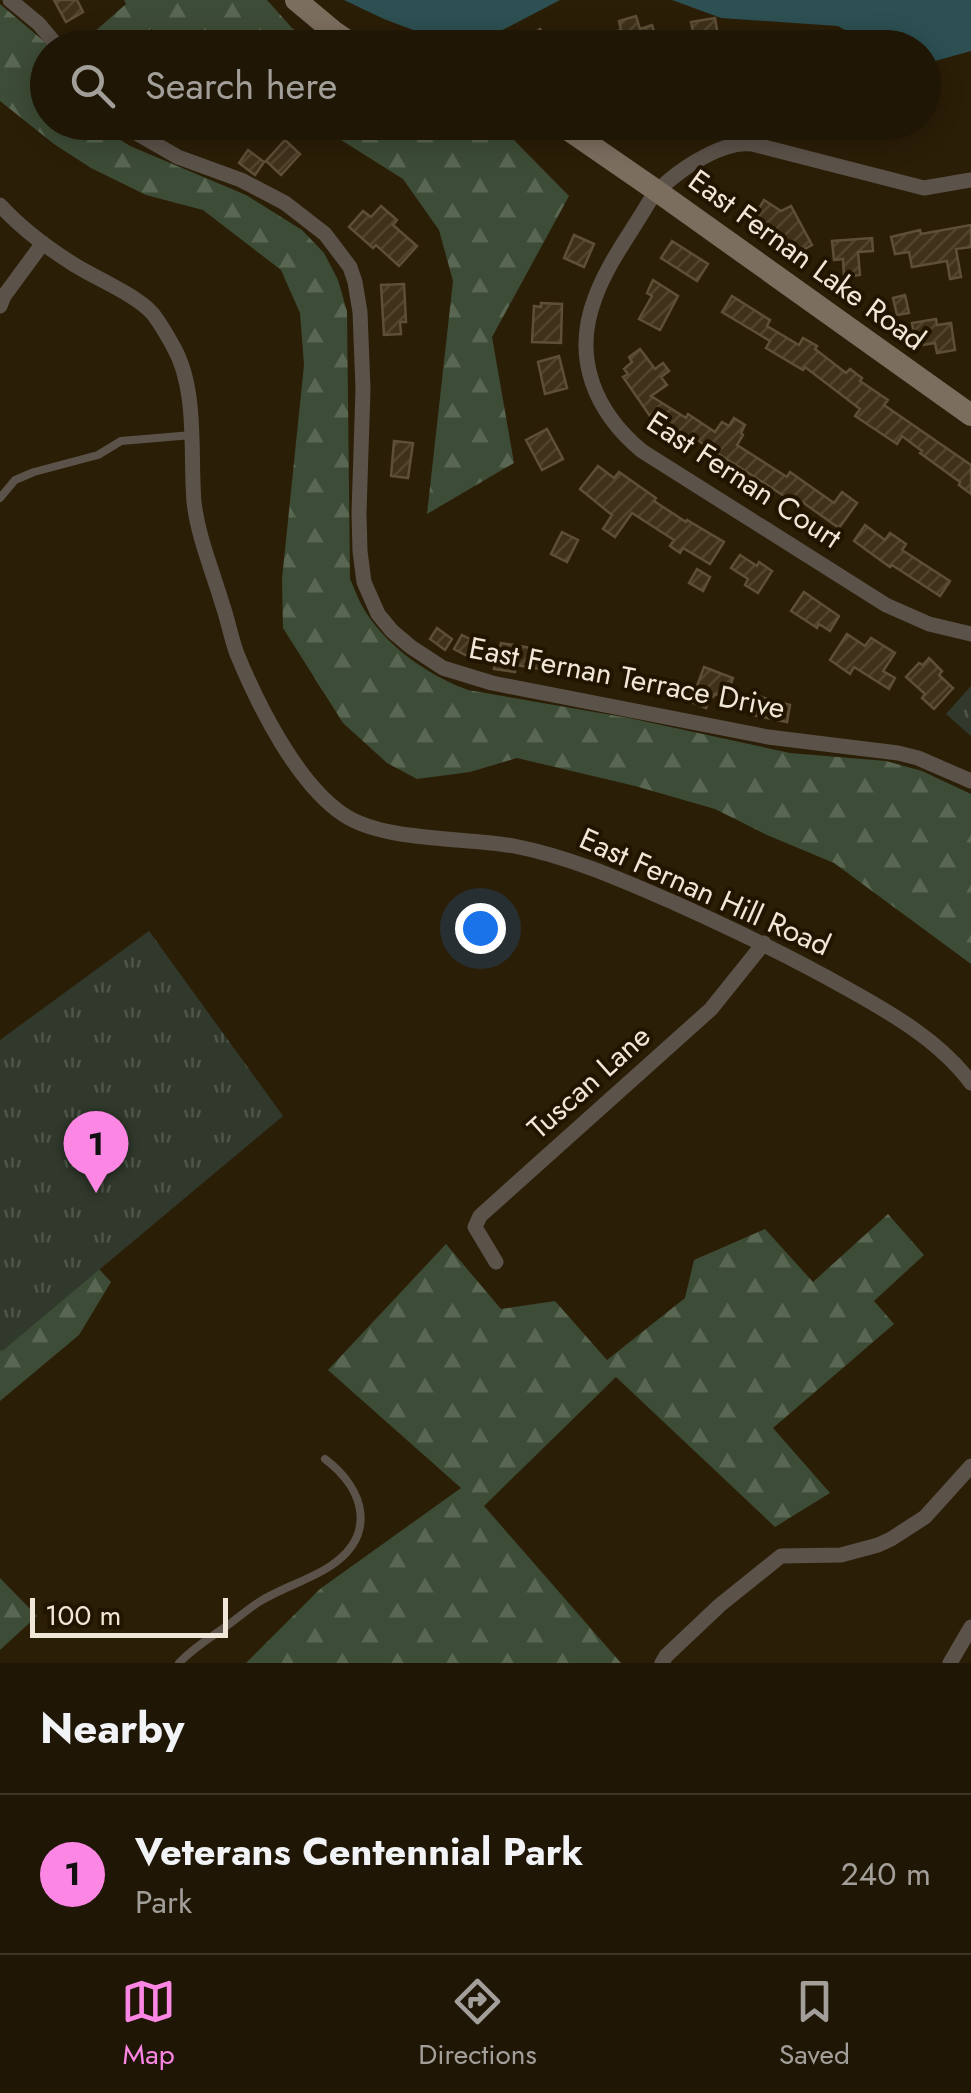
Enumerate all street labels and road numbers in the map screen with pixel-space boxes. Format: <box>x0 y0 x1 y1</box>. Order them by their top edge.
street label: East Fernan Lake Road <box>680 159 935 360</box>
street label: East Fernan Court <box>639 401 851 559</box>
street label: East Fernan Terrace Drive <box>465 626 789 729</box>
street label: East Fernan Hill Road <box>573 817 838 966</box>
street label: Tuscan Lane <box>518 1015 660 1148</box>

